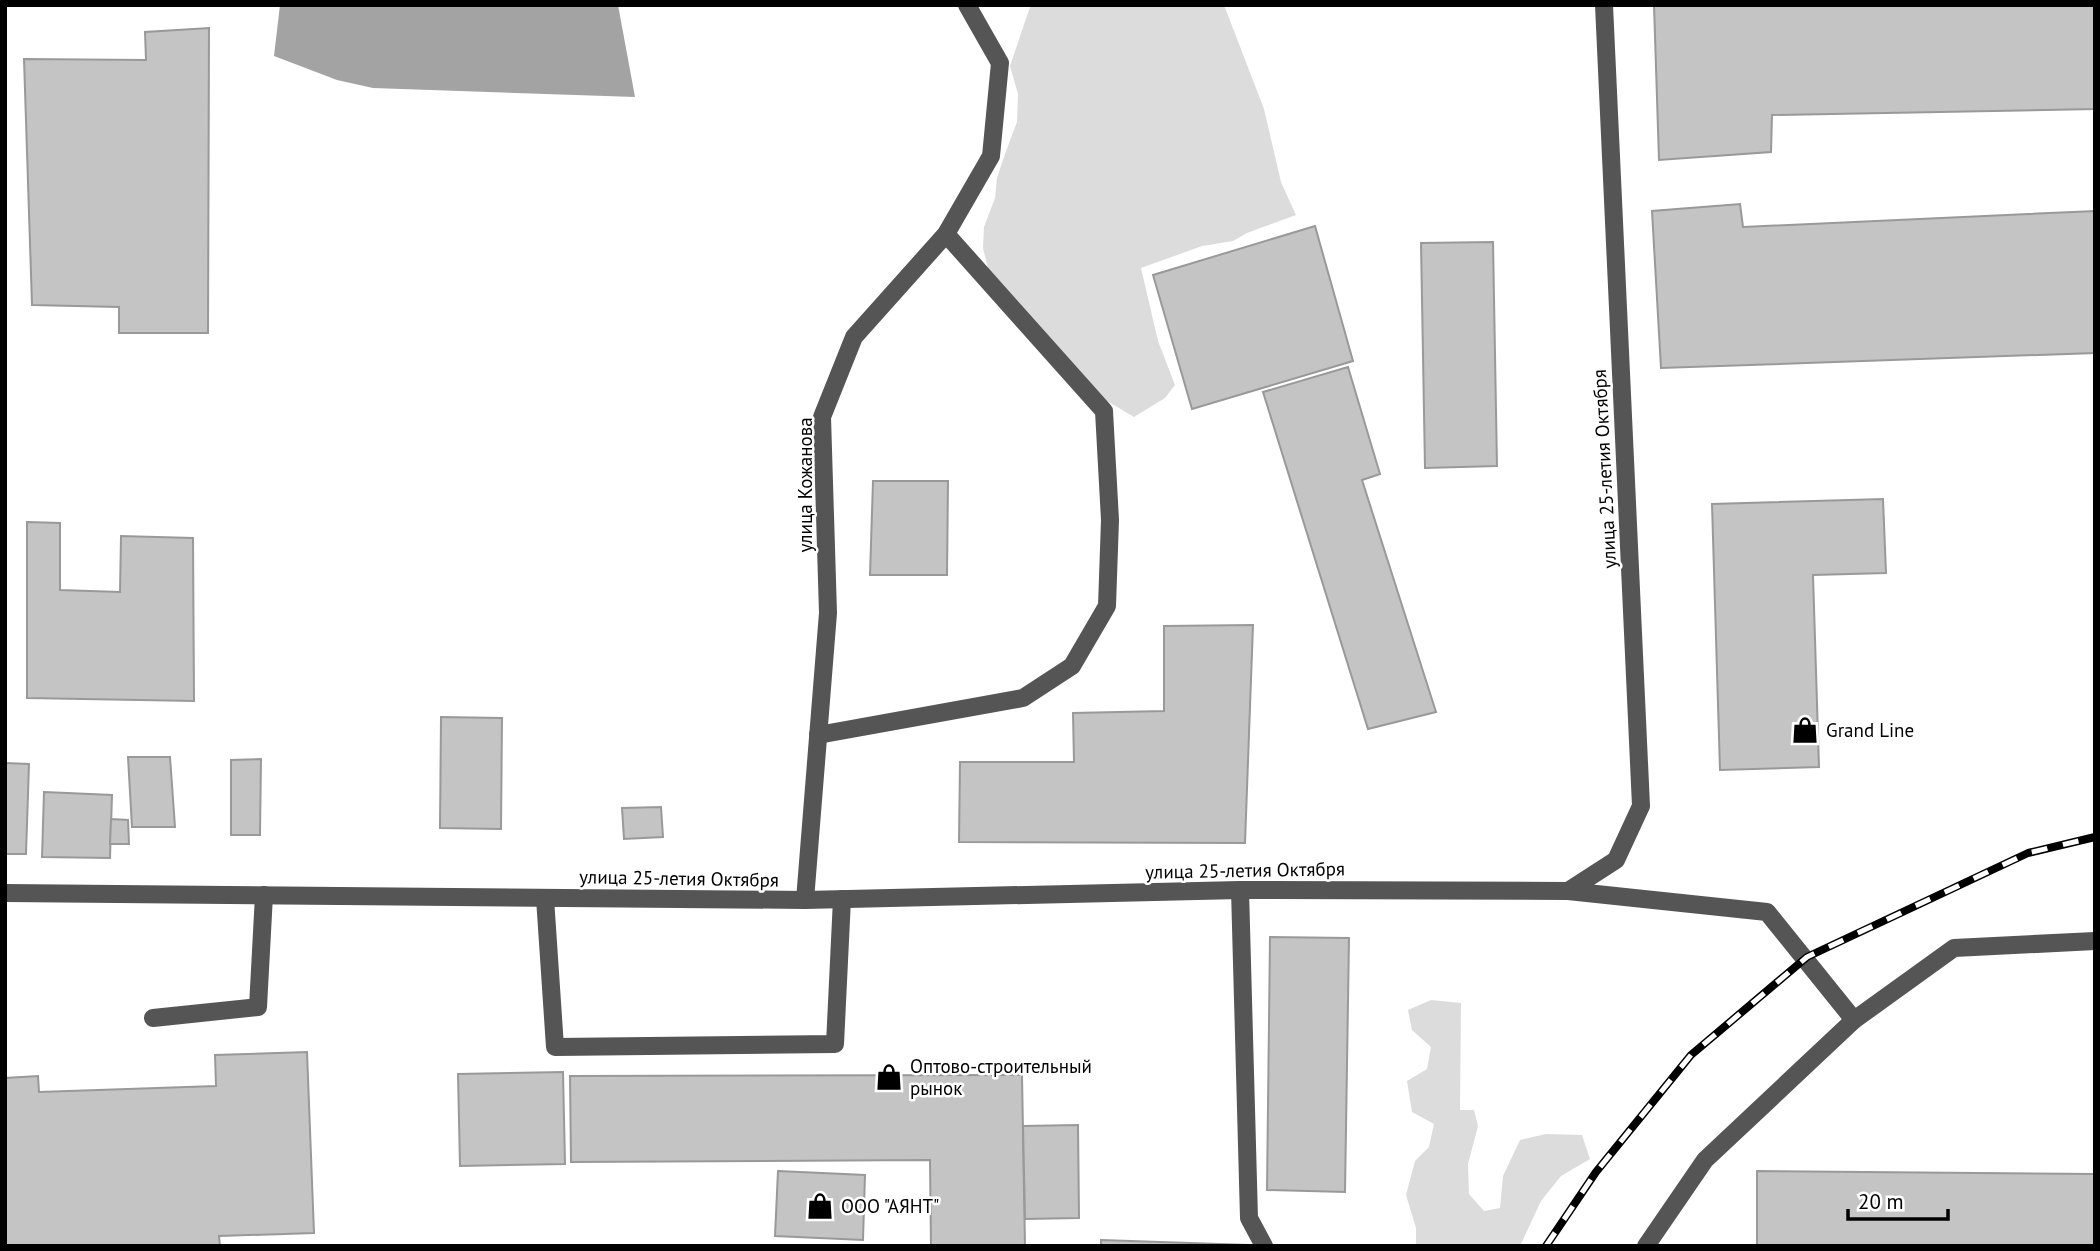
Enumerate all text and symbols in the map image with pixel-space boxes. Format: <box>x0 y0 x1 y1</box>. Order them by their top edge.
street label: улица 25-летия Октября <box>1587 369 1621 569</box>
street label: улица Кожанова <box>793 417 817 553</box>
shop icon: Grand Line <box>1790 715 1820 745</box>
place label: Grand Line <box>1826 718 1914 742</box>
street label: улица 25-летия Октября <box>1145 856 1345 884</box>
street label: улица 25-летия Октября <box>579 864 779 892</box>
place label: Оптово-строительный рынок <box>910 1054 1092 1100</box>
shop icon: Оптово-строительный рынок <box>874 1062 904 1092</box>
scale bar <box>1848 1178 1948 1222</box>
text: 20 m <box>1858 1188 1904 1215</box>
shop icon: ООО "АЯНТ" <box>805 1191 835 1221</box>
place label: ООО "АЯНТ" <box>841 1194 939 1218</box>

